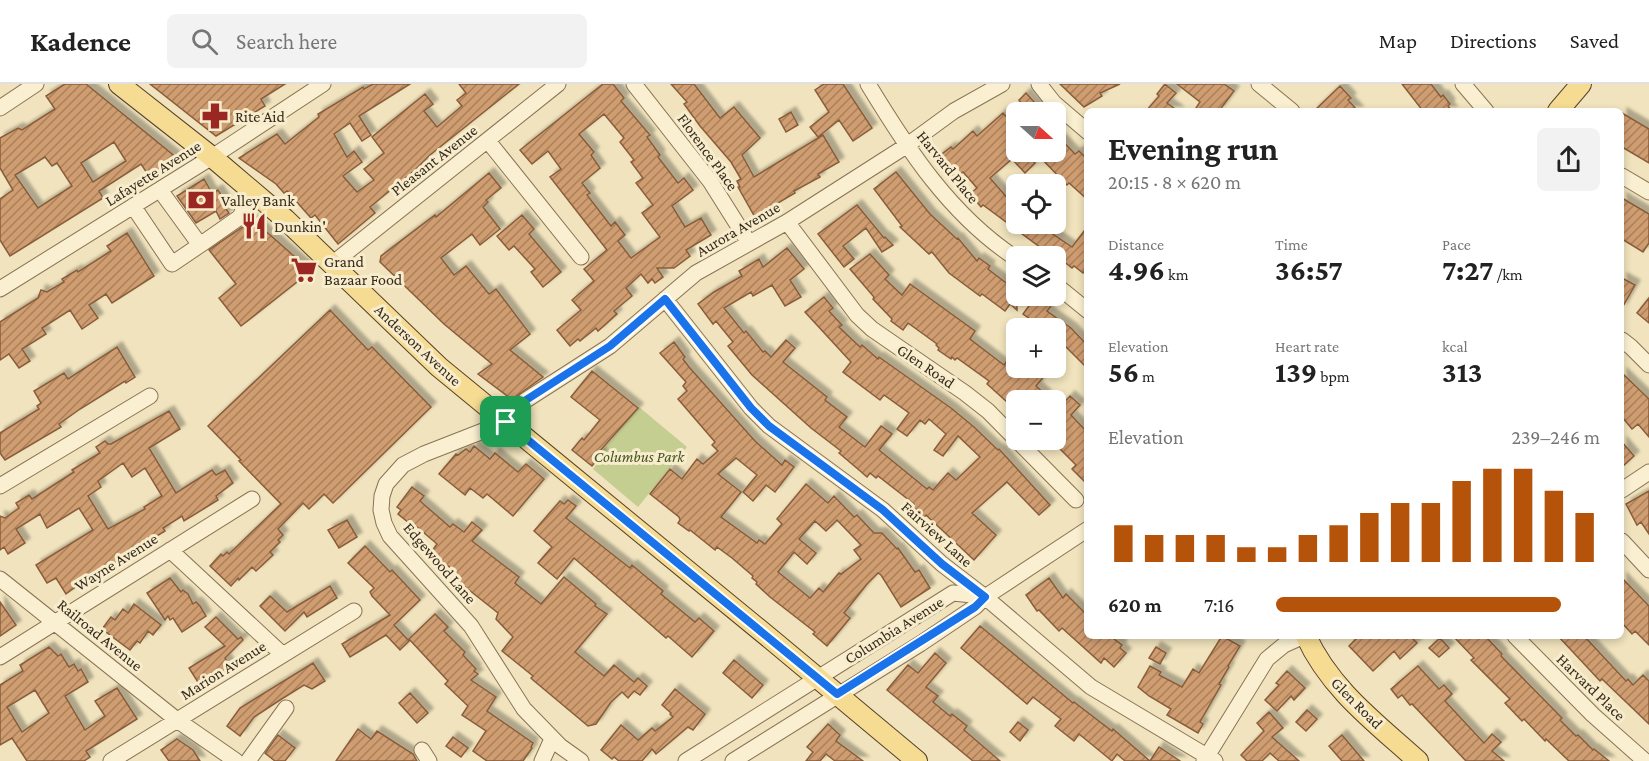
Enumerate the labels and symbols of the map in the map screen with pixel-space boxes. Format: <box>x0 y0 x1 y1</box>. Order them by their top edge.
pharmacy icon: Rite Aid <box>200 101 230 131</box>
north arrow <box>1006 102 1066 162</box>
place label: Rite Aid <box>235 108 286 125</box>
street label: Florence Place <box>674 110 742 194</box>
street label: Pleasant Avenue <box>388 121 480 199</box>
street label: Harvard Place <box>914 127 982 207</box>
street label: Lafayette Avenue <box>102 137 204 210</box>
bank icon: Valley Bank <box>186 185 216 215</box>
place label: Valley Bank <box>221 192 295 210</box>
street label: Aurora Avenue <box>693 198 783 260</box>
restaurant icon: Dunkin' <box>239 211 269 241</box>
place label: Dunkin' <box>274 218 326 235</box>
place label: Grand Bazaar Food <box>324 253 403 288</box>
supermarket icon: Grand Bazaar Food <box>289 255 319 285</box>
street label: Anderson Avenue <box>371 301 465 389</box>
street label: Glen Road <box>894 341 958 392</box>
pin <box>480 396 531 447</box>
park label: Columbus Park <box>594 448 685 465</box>
street label: Fairview Lane <box>898 498 976 570</box>
street label: Edgewood Lane <box>399 519 480 608</box>
street label: Wayne Avenue <box>71 530 161 595</box>
street label: Columbia Avenue <box>842 593 946 667</box>
street label: Railroad Avenue <box>54 596 146 674</box>
street label: Marion Avenue <box>177 637 269 703</box>
street label: Harvard Place <box>1553 650 1629 724</box>
street label: Glen Road <box>1328 674 1387 733</box>

